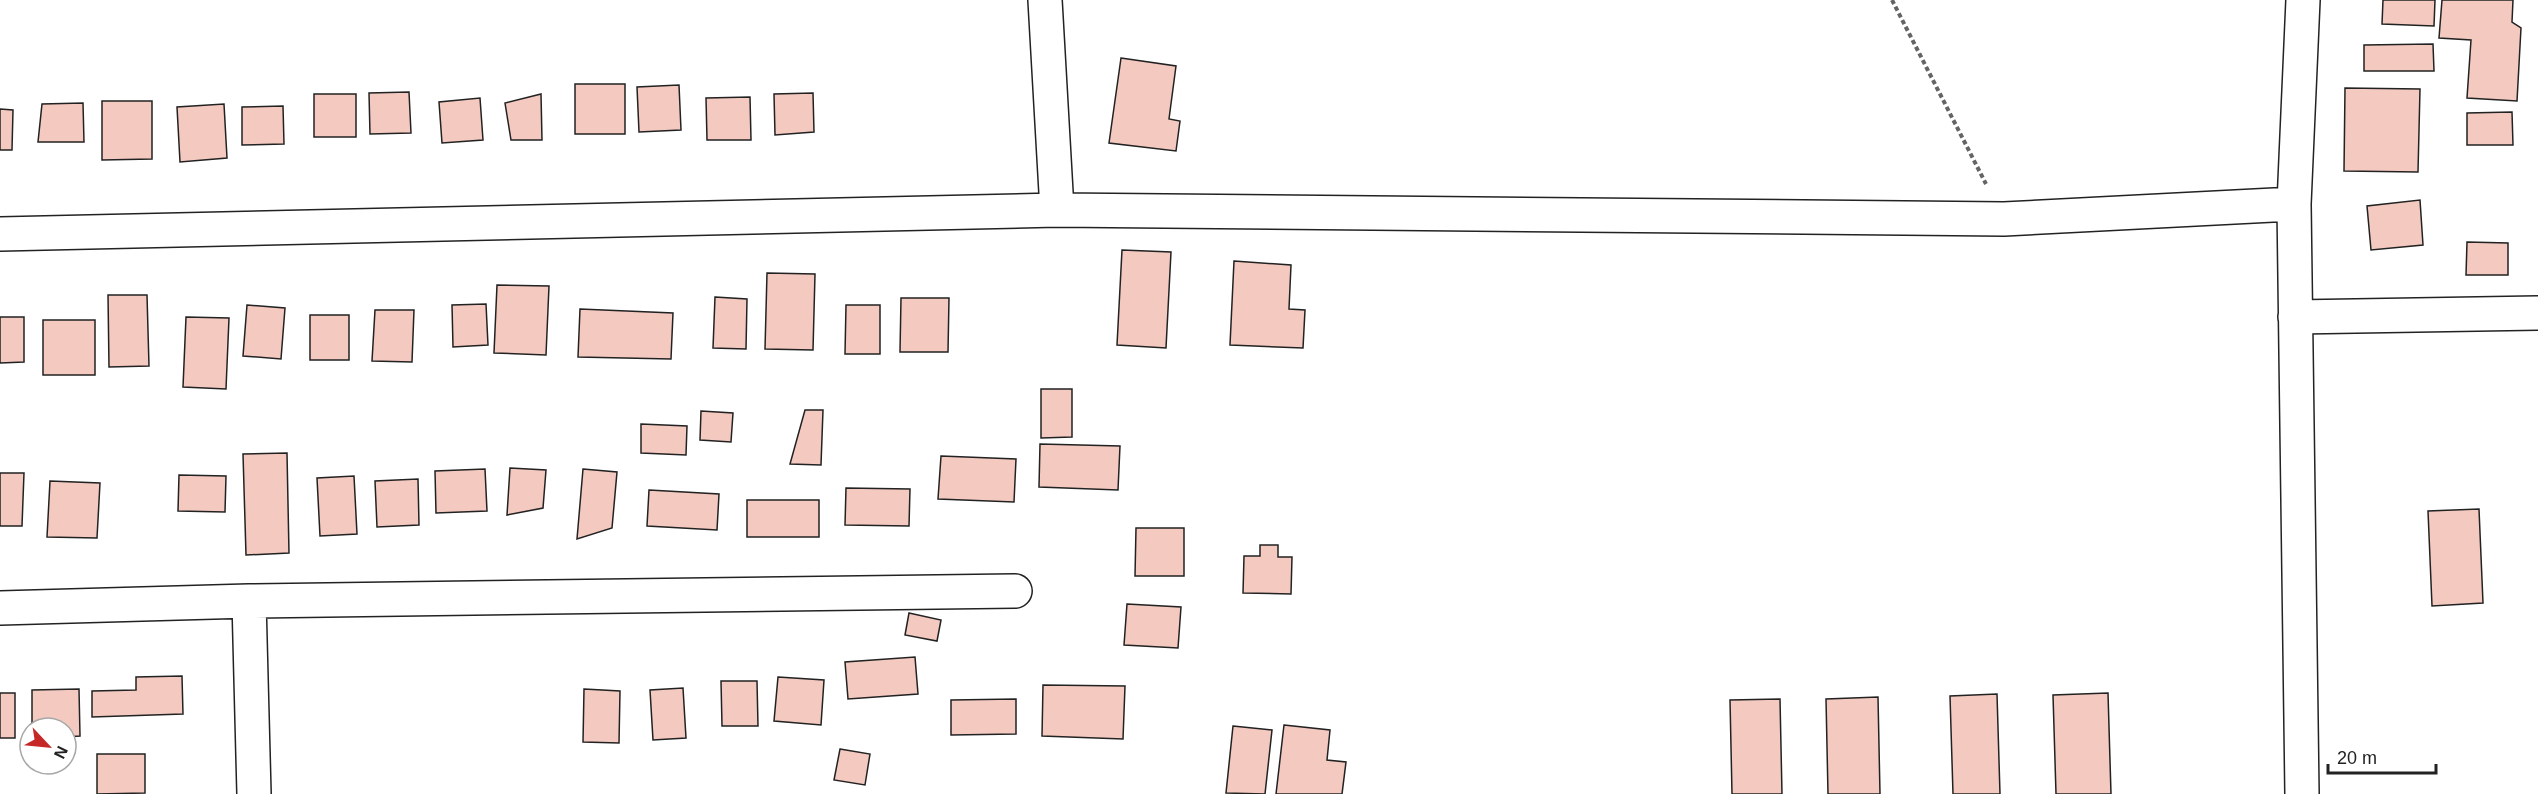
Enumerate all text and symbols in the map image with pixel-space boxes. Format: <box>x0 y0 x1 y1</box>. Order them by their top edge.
north arrow <box>18 716 78 776</box>
scale bar <box>2328 737 2436 775</box>
text: N <box>51 743 71 761</box>
text: 20 m <box>2337 748 2377 768</box>

